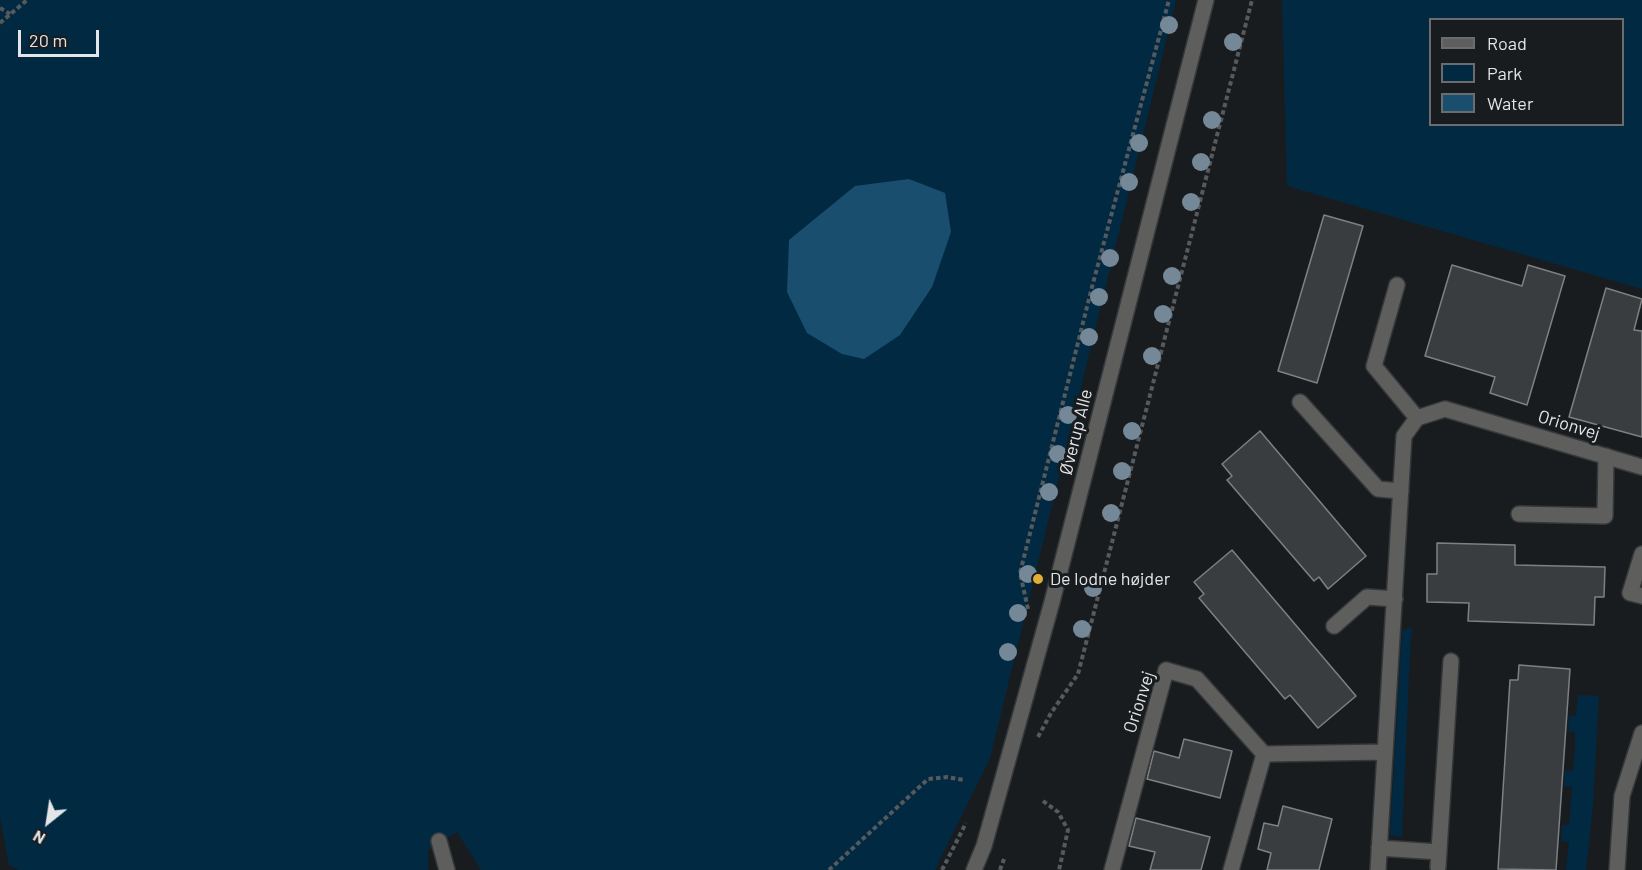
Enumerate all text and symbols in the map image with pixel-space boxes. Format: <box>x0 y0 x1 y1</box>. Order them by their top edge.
scale bar <box>21 18 102 56</box>
legend <box>1429 18 1624 126</box>
text: 20 m <box>29 29 67 51</box>
text: Road <box>1487 32 1527 54</box>
text: Park <box>1487 62 1522 84</box>
text: Water <box>1487 92 1534 114</box>
street label: Øverup Alle <box>1055 387 1097 477</box>
street label: Orionvej <box>1535 405 1603 445</box>
place label: De lodne højder <box>1050 568 1170 590</box>
marker: De lodne højder <box>1031 572 1045 586</box>
street label: Orionvej <box>1119 668 1159 736</box>
north arrow <box>18 792 78 852</box>
text: N <box>29 827 48 849</box>

